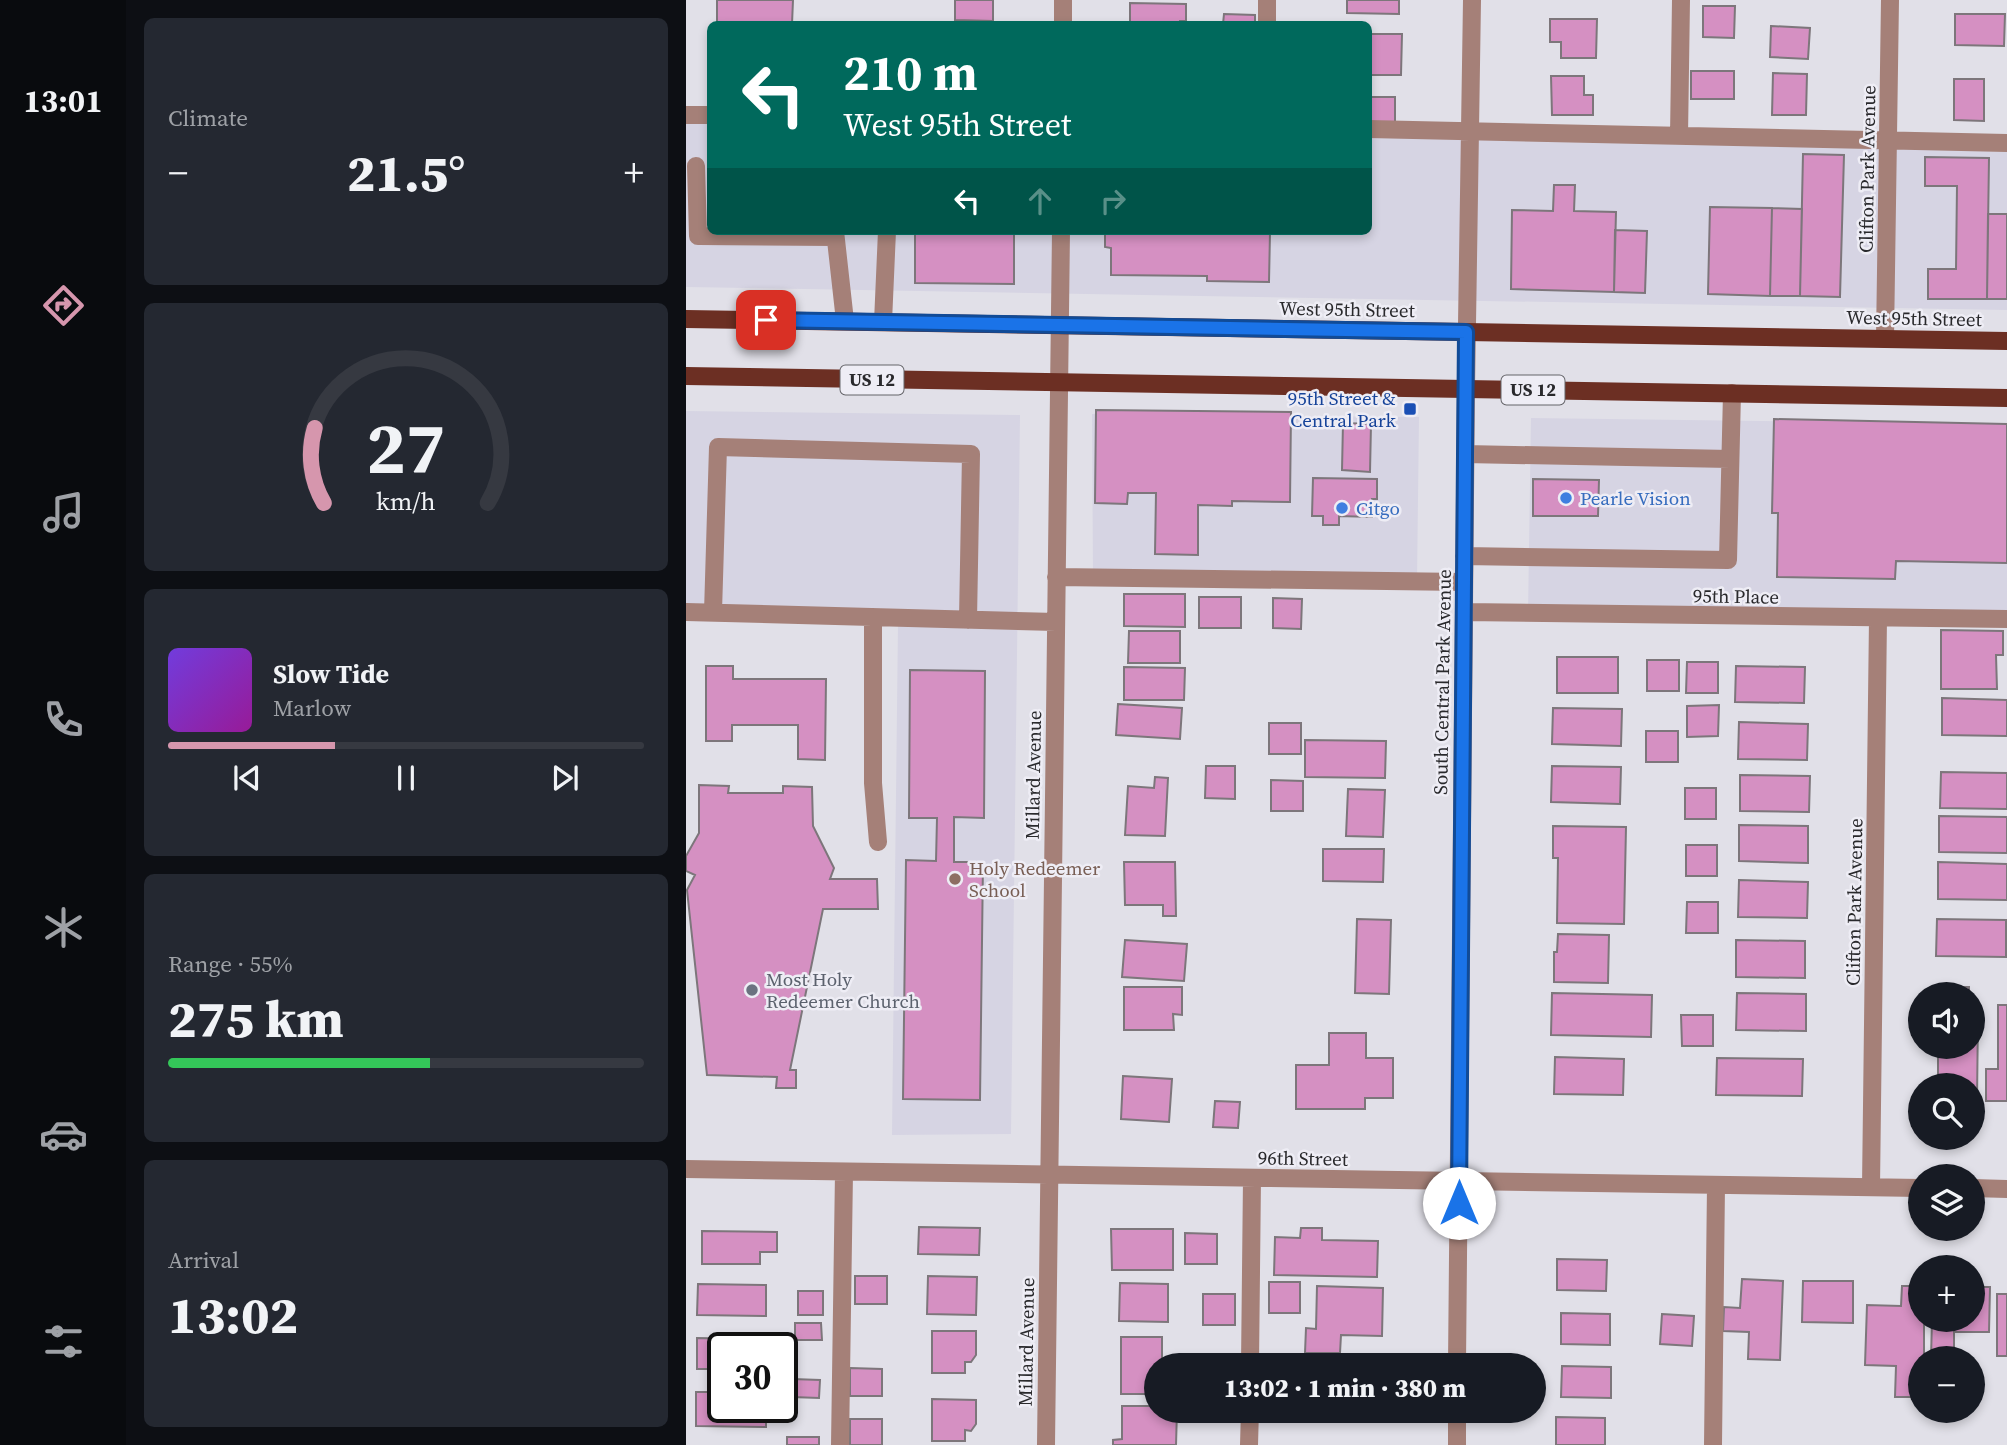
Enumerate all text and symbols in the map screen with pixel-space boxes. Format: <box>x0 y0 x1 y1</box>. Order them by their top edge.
text: 210 m <box>843 39 978 106</box>
icon: left <box>728 49 819 140</box>
text: 13:01 <box>24 79 102 123</box>
street label: Clifton Park Avenue <box>1853 85 1881 253</box>
text: Climate <box>168 102 248 134</box>
text: West 95th Street <box>843 103 1071 147</box>
text: 21.5° <box>347 137 465 208</box>
text: − <box>168 147 188 199</box>
text: + <box>624 147 644 199</box>
icon: left <box>948 182 986 220</box>
icon: ahead <box>1021 182 1059 220</box>
icon: right <box>1094 182 1132 220</box>
icon: directions <box>39 281 88 330</box>
pin <box>736 290 796 350</box>
street label: West 95th Street <box>1279 295 1416 323</box>
icon: arrive <box>747 301 785 339</box>
street label: West 95th Street <box>1846 304 1983 332</box>
road number: US 12 <box>840 366 904 394</box>
road number: US 12 <box>1502 376 1564 404</box>
place label: 95th Street & Central Park <box>1288 385 1397 433</box>
text: 27 <box>367 399 445 498</box>
marker: 95th Street & Central Park <box>1402 401 1418 417</box>
text: km/h <box>376 484 436 518</box>
place label: Pearle Vision <box>1580 485 1691 511</box>
icon: music <box>39 488 88 537</box>
marker: Pearle Vision <box>1558 490 1574 506</box>
place label: Citgo <box>1356 495 1400 521</box>
marker: Citgo <box>1334 500 1350 516</box>
street label: South Central Park Avenue <box>1427 569 1457 795</box>
street label: 95th Place <box>1693 582 1779 610</box>
text: Slow Tide <box>273 656 389 692</box>
text: Marlow <box>273 692 351 724</box>
icon: phone <box>39 695 88 744</box>
street label: Millard Avenue <box>1019 710 1047 840</box>
icon: previous <box>228 759 266 797</box>
icon: pause <box>387 759 425 797</box>
icon: next <box>546 759 584 797</box>
street label: Clifton Park Avenue <box>1840 818 1868 986</box>
place label: Holy Redeemer School <box>969 855 1100 903</box>
marker: Holy Redeemer School <box>947 871 963 887</box>
icon: climate <box>39 903 88 952</box>
text: Range · 55% <box>168 948 293 980</box>
place label: Most Holy Redeemer Church <box>766 966 920 1014</box>
marker: Most Holy Redeemer Church <box>744 982 760 998</box>
map controls <box>1908 982 1985 1423</box>
button: sound <box>1908 982 1985 1059</box>
text: 275 km <box>168 983 344 1054</box>
button: search <box>1908 1073 1985 1150</box>
icon: car <box>39 1110 88 1159</box>
street label: 96th Street <box>1258 1144 1349 1172</box>
button: layers <box>1908 1164 1985 1241</box>
position arrow <box>1422 1166 1496 1240</box>
text: Arrival <box>168 1244 239 1276</box>
button: + <box>1908 1255 1985 1332</box>
street label: Millard Avenue <box>1012 1277 1040 1407</box>
text: 13:02 <box>168 1279 298 1350</box>
icon: filters <box>39 1317 88 1366</box>
speed limit sign: 30 <box>707 1332 798 1423</box>
button: − <box>1908 1346 1985 1423</box>
text: 13:02 · 1 min · 380 m <box>1224 1370 1466 1406</box>

